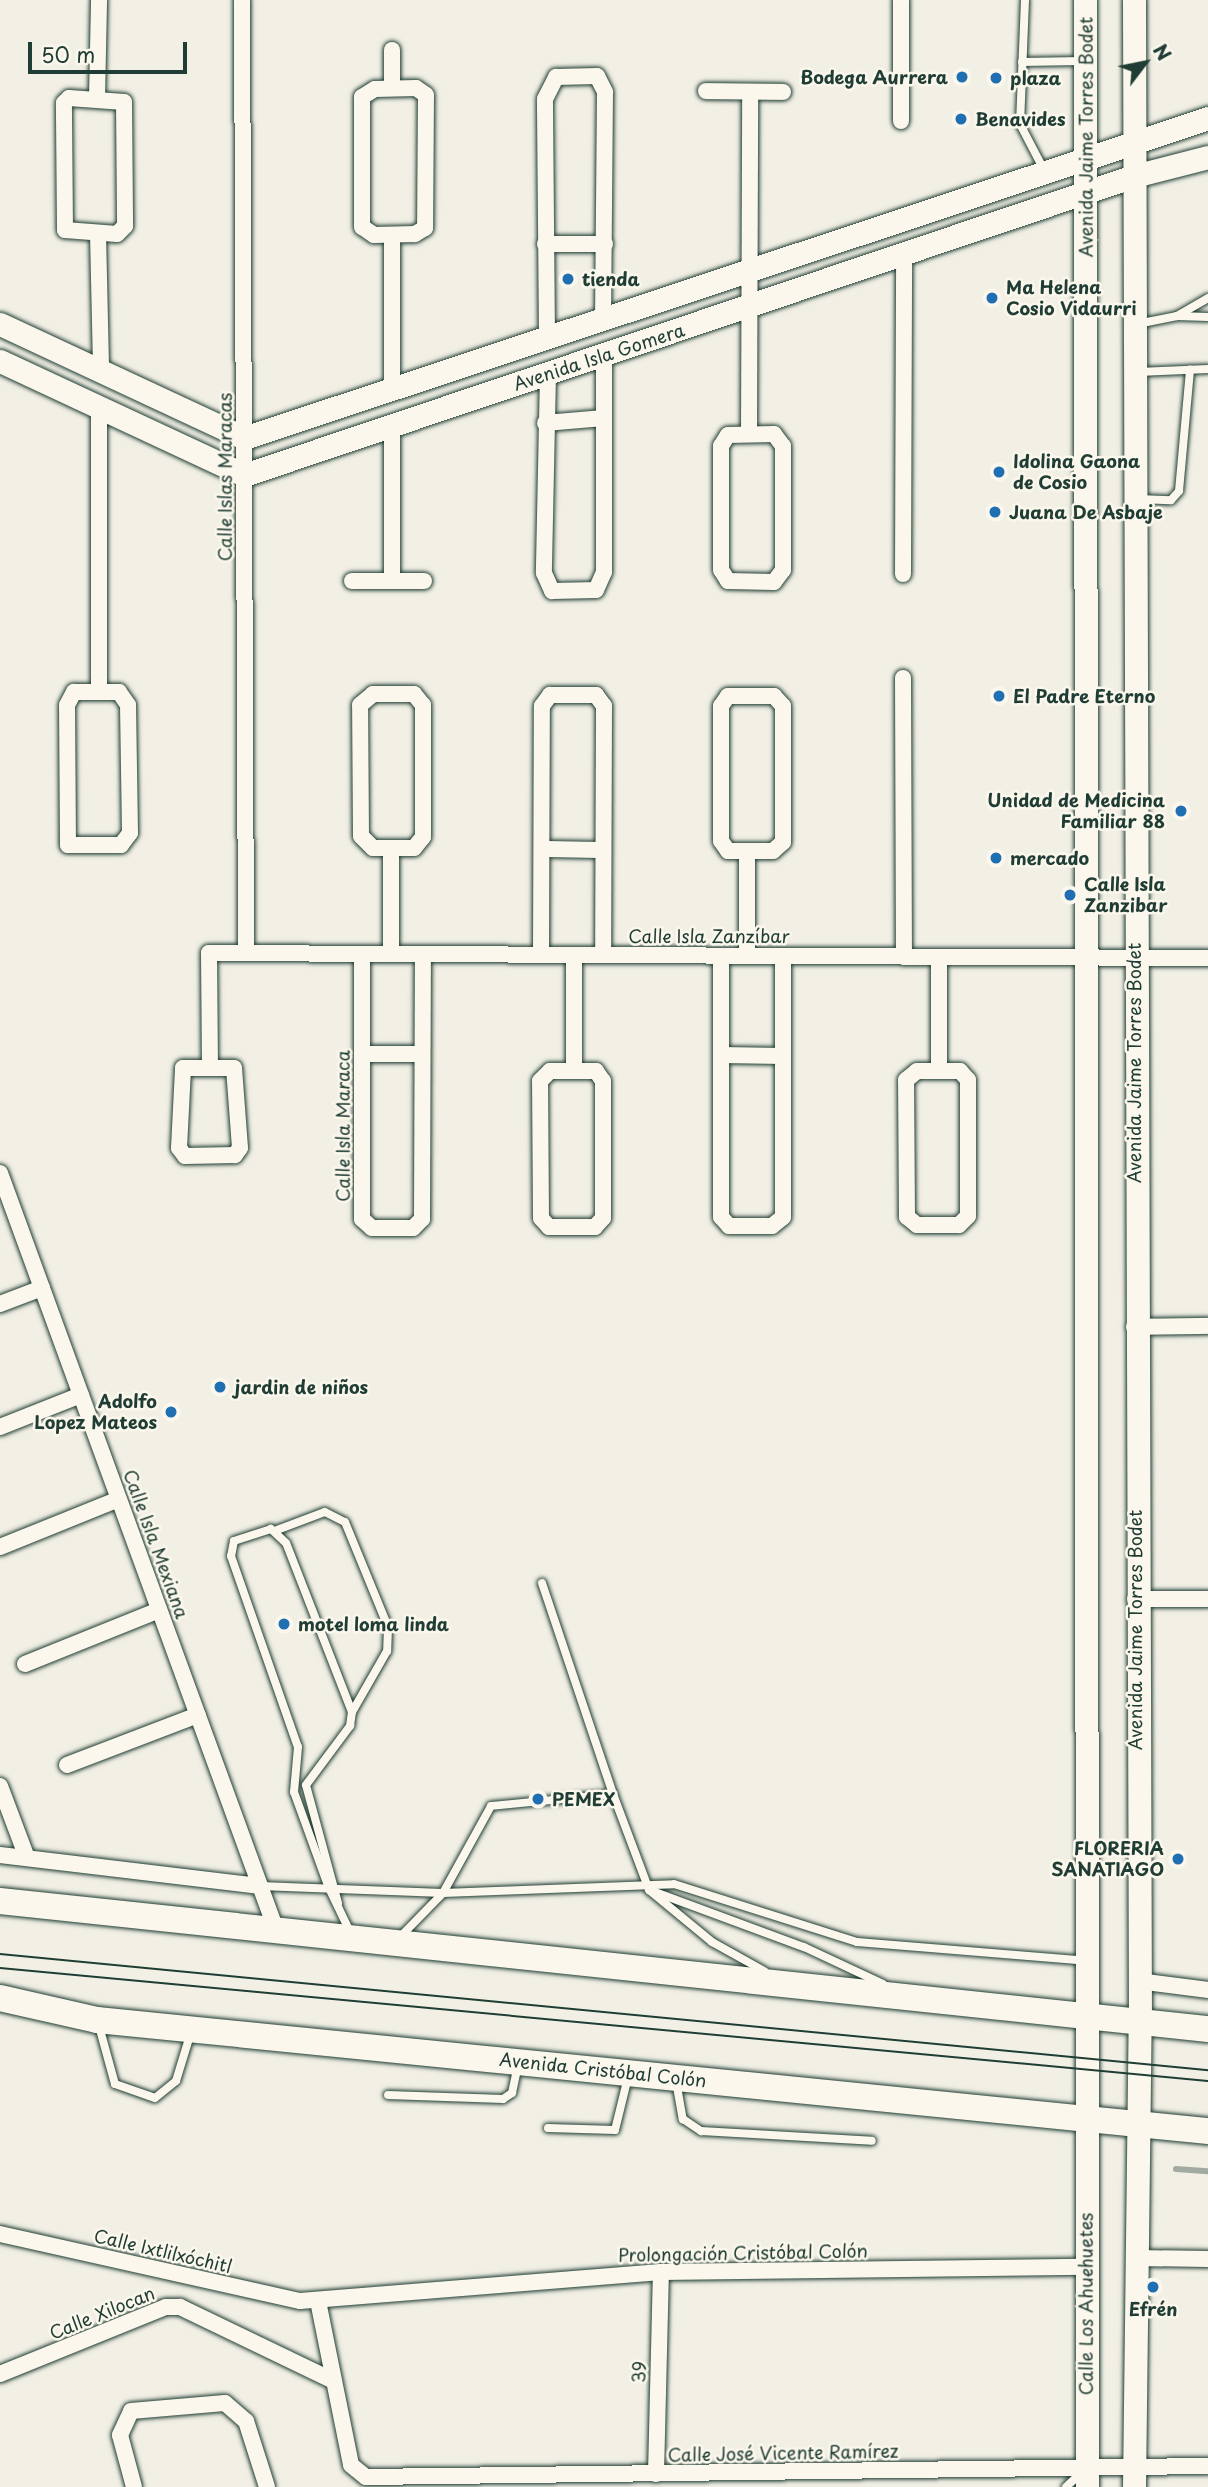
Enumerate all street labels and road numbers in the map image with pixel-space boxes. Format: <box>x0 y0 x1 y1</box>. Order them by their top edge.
street label: Avenida Jaime Torres Bodet <box>1075 16 1097 258</box>
street label: Avenida Isla Gomera <box>510 319 688 395</box>
street label: Calle Islas Maracas <box>214 393 236 561</box>
street label: Calle Isla Zanzíbar <box>627 925 791 947</box>
street label: Avenida Jaime Torres Bodet <box>1123 942 1145 1184</box>
street label: Calle Isla Maraca <box>332 1050 354 1202</box>
street label: Calle Isla Mexiana <box>119 1466 193 1622</box>
street label: Avenida Jaime Torres Bodet <box>1124 1509 1146 1751</box>
street label: Avenida Cristóbal Colón <box>498 2048 708 2092</box>
street label: Calle Los Ahuehuetes <box>1075 2212 1097 2396</box>
street label: Calle Ixtlilxóchitl <box>91 2224 235 2278</box>
street label: Prolongación Cristóbal Colón <box>618 2240 868 2266</box>
street label: Calle Xilocan <box>46 2282 158 2344</box>
street label: 39 <box>628 2361 650 2383</box>
street label: Calle José Vicente Ramírez <box>666 2440 900 2466</box>

